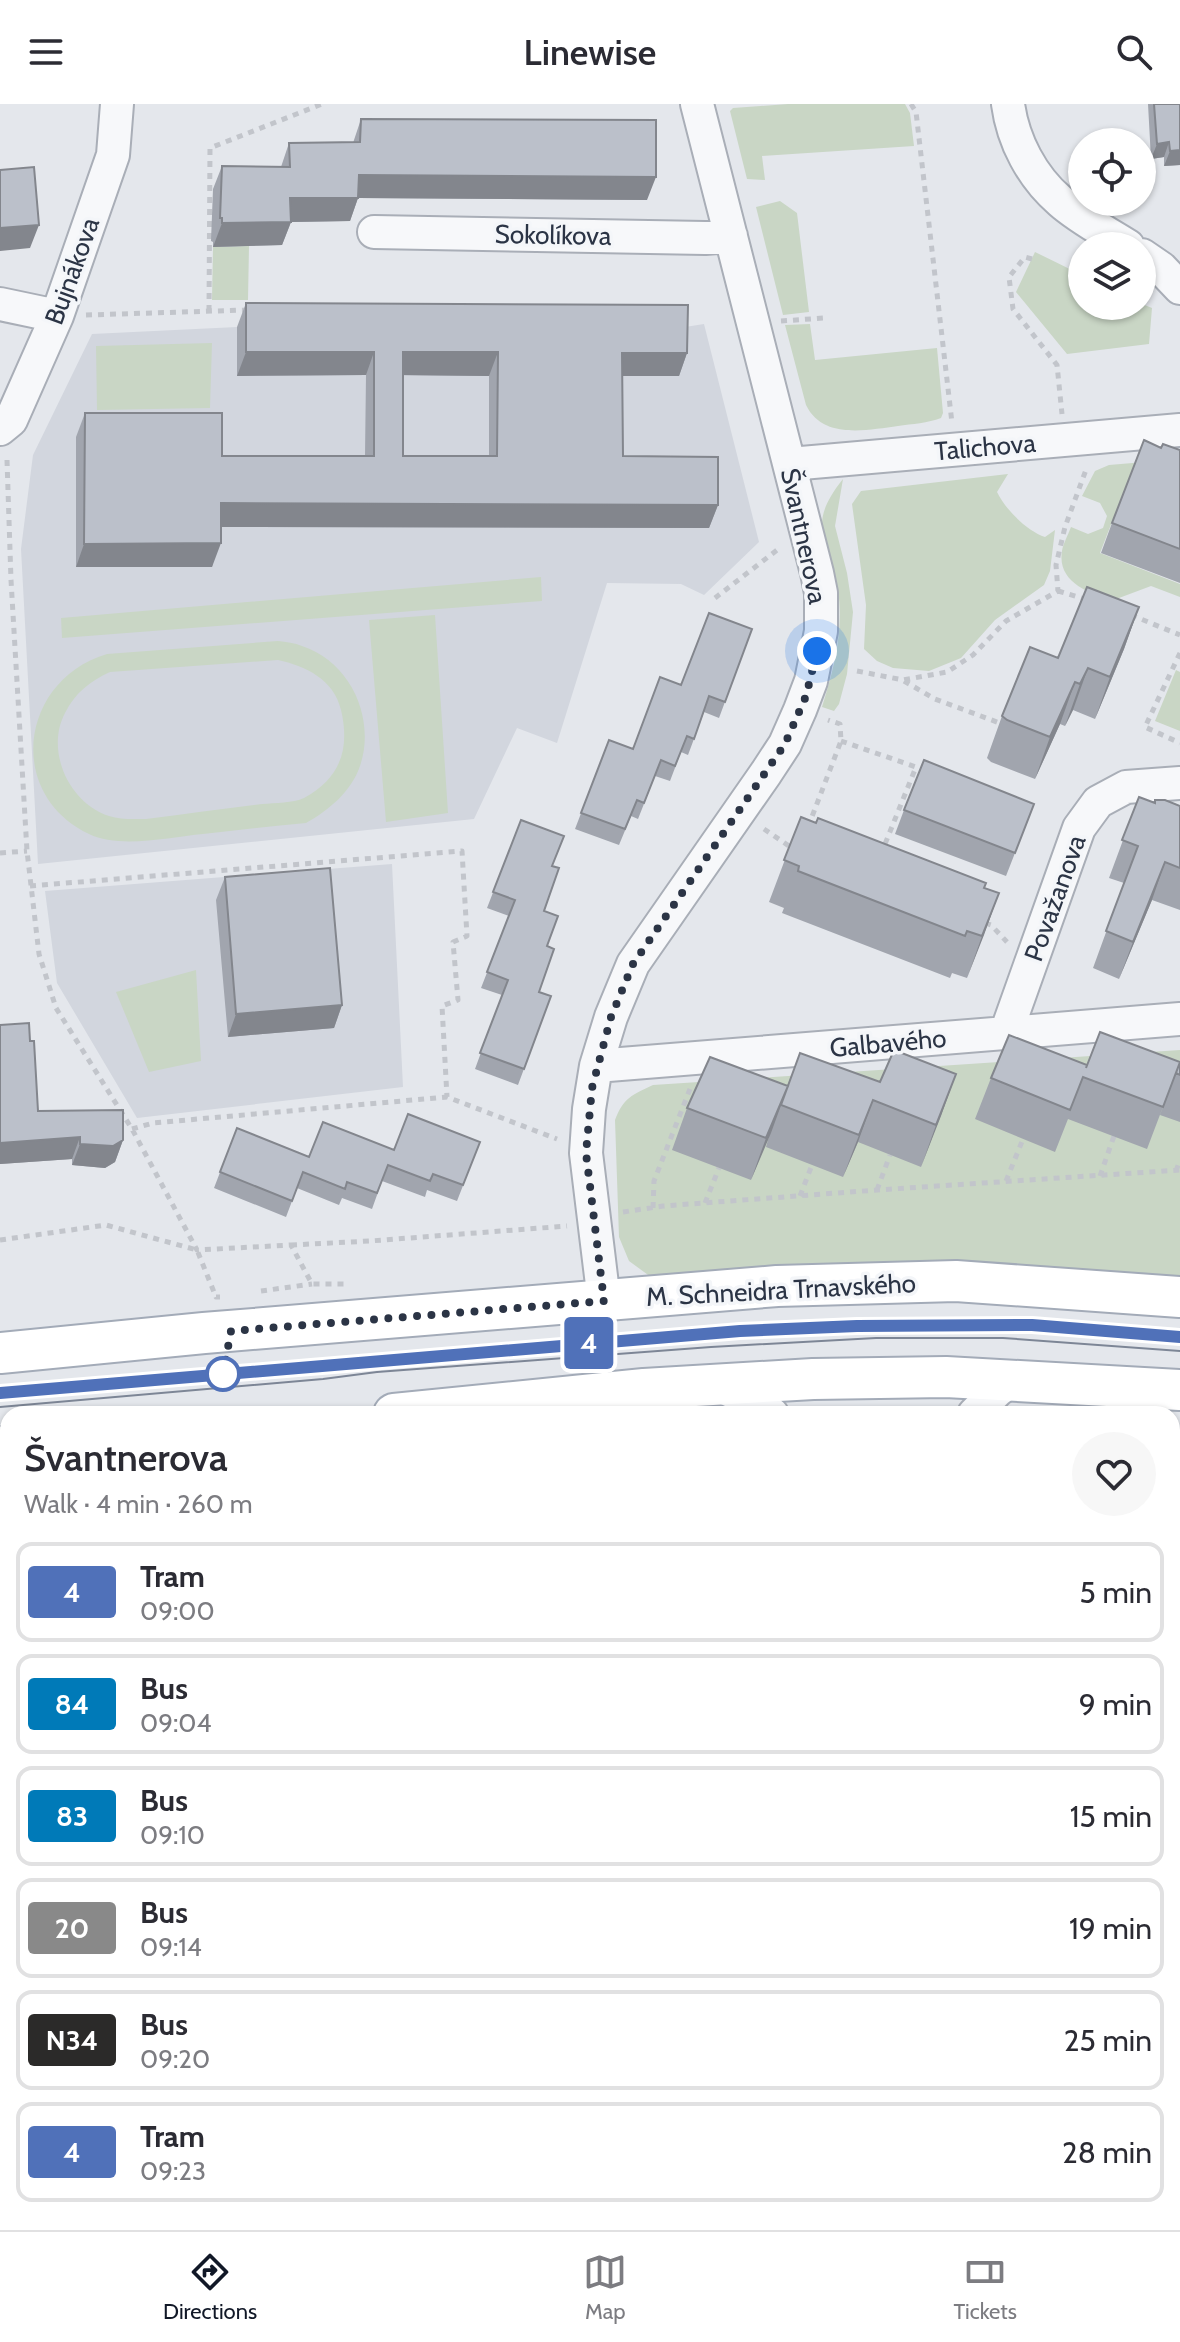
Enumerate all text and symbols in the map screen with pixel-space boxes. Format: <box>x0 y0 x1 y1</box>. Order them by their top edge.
icon: menu <box>24 30 68 74</box>
text: Linewise <box>524 30 656 74</box>
icon: search <box>1112 30 1156 74</box>
map controls <box>1068 128 1156 320</box>
button: locate <box>1068 128 1156 216</box>
street label: Bujnákova <box>38 213 106 329</box>
street label: Sokolíkova <box>494 218 612 252</box>
button: layers <box>1068 232 1156 320</box>
street label: Talichova <box>933 427 1037 467</box>
street label: Švantnerova <box>774 465 834 607</box>
your location <box>797 631 837 671</box>
street label: Považanova <box>1017 830 1093 966</box>
street label: Galbavého <box>828 1022 948 1064</box>
street label: M. Schneidra Trnavského <box>645 1267 917 1313</box>
line badge: 4 <box>563 1317 615 1369</box>
text: 4 <box>580 1326 598 1360</box>
unlabelled marker <box>206 1357 240 1391</box>
button: heart <box>1072 1432 1156 1516</box>
text: Švantnerova <box>24 1434 228 1481</box>
text: Walk · 4 min · 260 m <box>24 1488 253 1520</box>
text: Tram <box>140 1558 205 1595</box>
text: 5 min <box>1080 1574 1152 1611</box>
text: 4 <box>63 1575 81 1609</box>
text: 09:00 <box>140 1595 215 1627</box>
text: Bus <box>140 1670 188 1707</box>
text: 9 min <box>1079 1686 1152 1723</box>
text: 84 <box>55 1687 89 1721</box>
text: 09:04 <box>140 1707 212 1739</box>
text: Bus <box>140 1782 188 1819</box>
text: 15 min <box>1070 1798 1152 1835</box>
text: 83 <box>56 1799 88 1833</box>
text: 09:10 <box>140 1819 205 1851</box>
text: Bus <box>140 1894 188 1931</box>
text: 19 min <box>1069 1910 1152 1947</box>
text: 20 <box>55 1911 89 1945</box>
text: 09:14 <box>140 1931 202 1963</box>
text: Bus <box>140 2006 188 2043</box>
text: 25 min <box>1064 2022 1152 2059</box>
text: N34 <box>46 2023 98 2057</box>
text: 09:20 <box>140 2043 210 2075</box>
text: Tram <box>140 2118 205 2155</box>
text: 28 min <box>1062 2134 1152 2171</box>
text: 4 <box>63 2135 81 2169</box>
text: 09:23 <box>140 2155 206 2187</box>
tab: Directions <box>163 2250 257 2325</box>
tab: Map <box>583 2250 627 2325</box>
tab: Tickets <box>954 2250 1017 2325</box>

